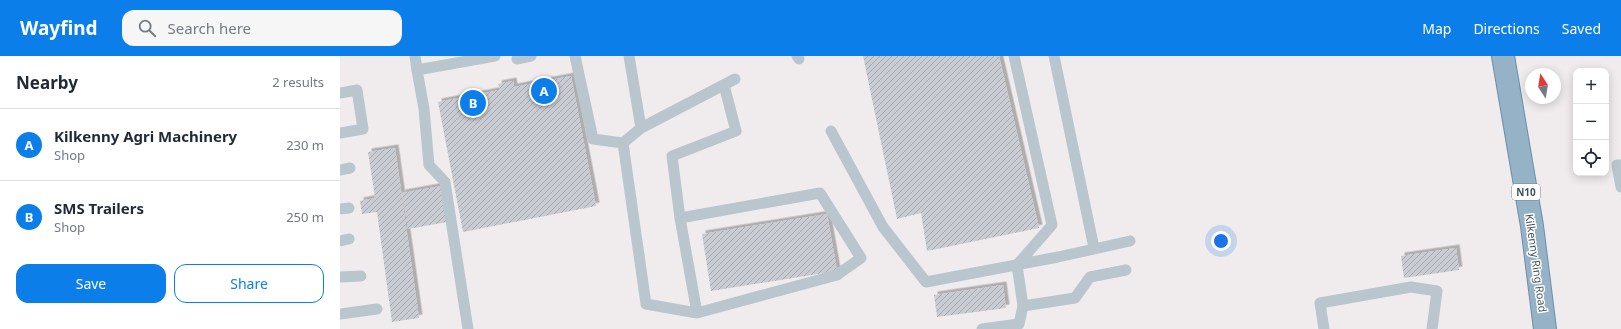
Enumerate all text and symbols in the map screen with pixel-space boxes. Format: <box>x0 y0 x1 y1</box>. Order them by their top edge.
search box <box>122 10 402 46</box>
text: Wayfind <box>20 15 98 41</box>
icon: search <box>136 17 158 39</box>
text: Search here <box>168 18 251 38</box>
text: Map <box>1422 19 1451 38</box>
text: Directions <box>1473 19 1540 38</box>
text: Saved <box>1562 19 1601 38</box>
north arrow <box>1525 68 1561 104</box>
map controls <box>1573 68 1609 176</box>
button: + <box>1573 68 1609 104</box>
text: Nearby <box>16 71 78 94</box>
text: 2 results <box>272 73 324 91</box>
pin: A <box>531 76 557 106</box>
pin: B <box>460 88 486 118</box>
button: − <box>1573 104 1609 140</box>
text: Kilkenny Agri Machinery <box>54 126 237 146</box>
text: A <box>25 136 34 154</box>
text: 230 m <box>286 136 324 154</box>
button: locate <box>1573 140 1609 176</box>
text: Shop <box>54 146 85 164</box>
road number: N10 <box>1512 184 1540 200</box>
text: SMS Trailers <box>54 198 144 218</box>
text: B <box>25 208 33 226</box>
text: 250 m <box>286 208 324 226</box>
street label: Kilkenny Ring Road <box>1522 213 1551 313</box>
text: Shop <box>54 218 85 236</box>
your location <box>1211 231 1231 251</box>
button: Save <box>16 264 166 303</box>
button: Share <box>174 264 324 303</box>

